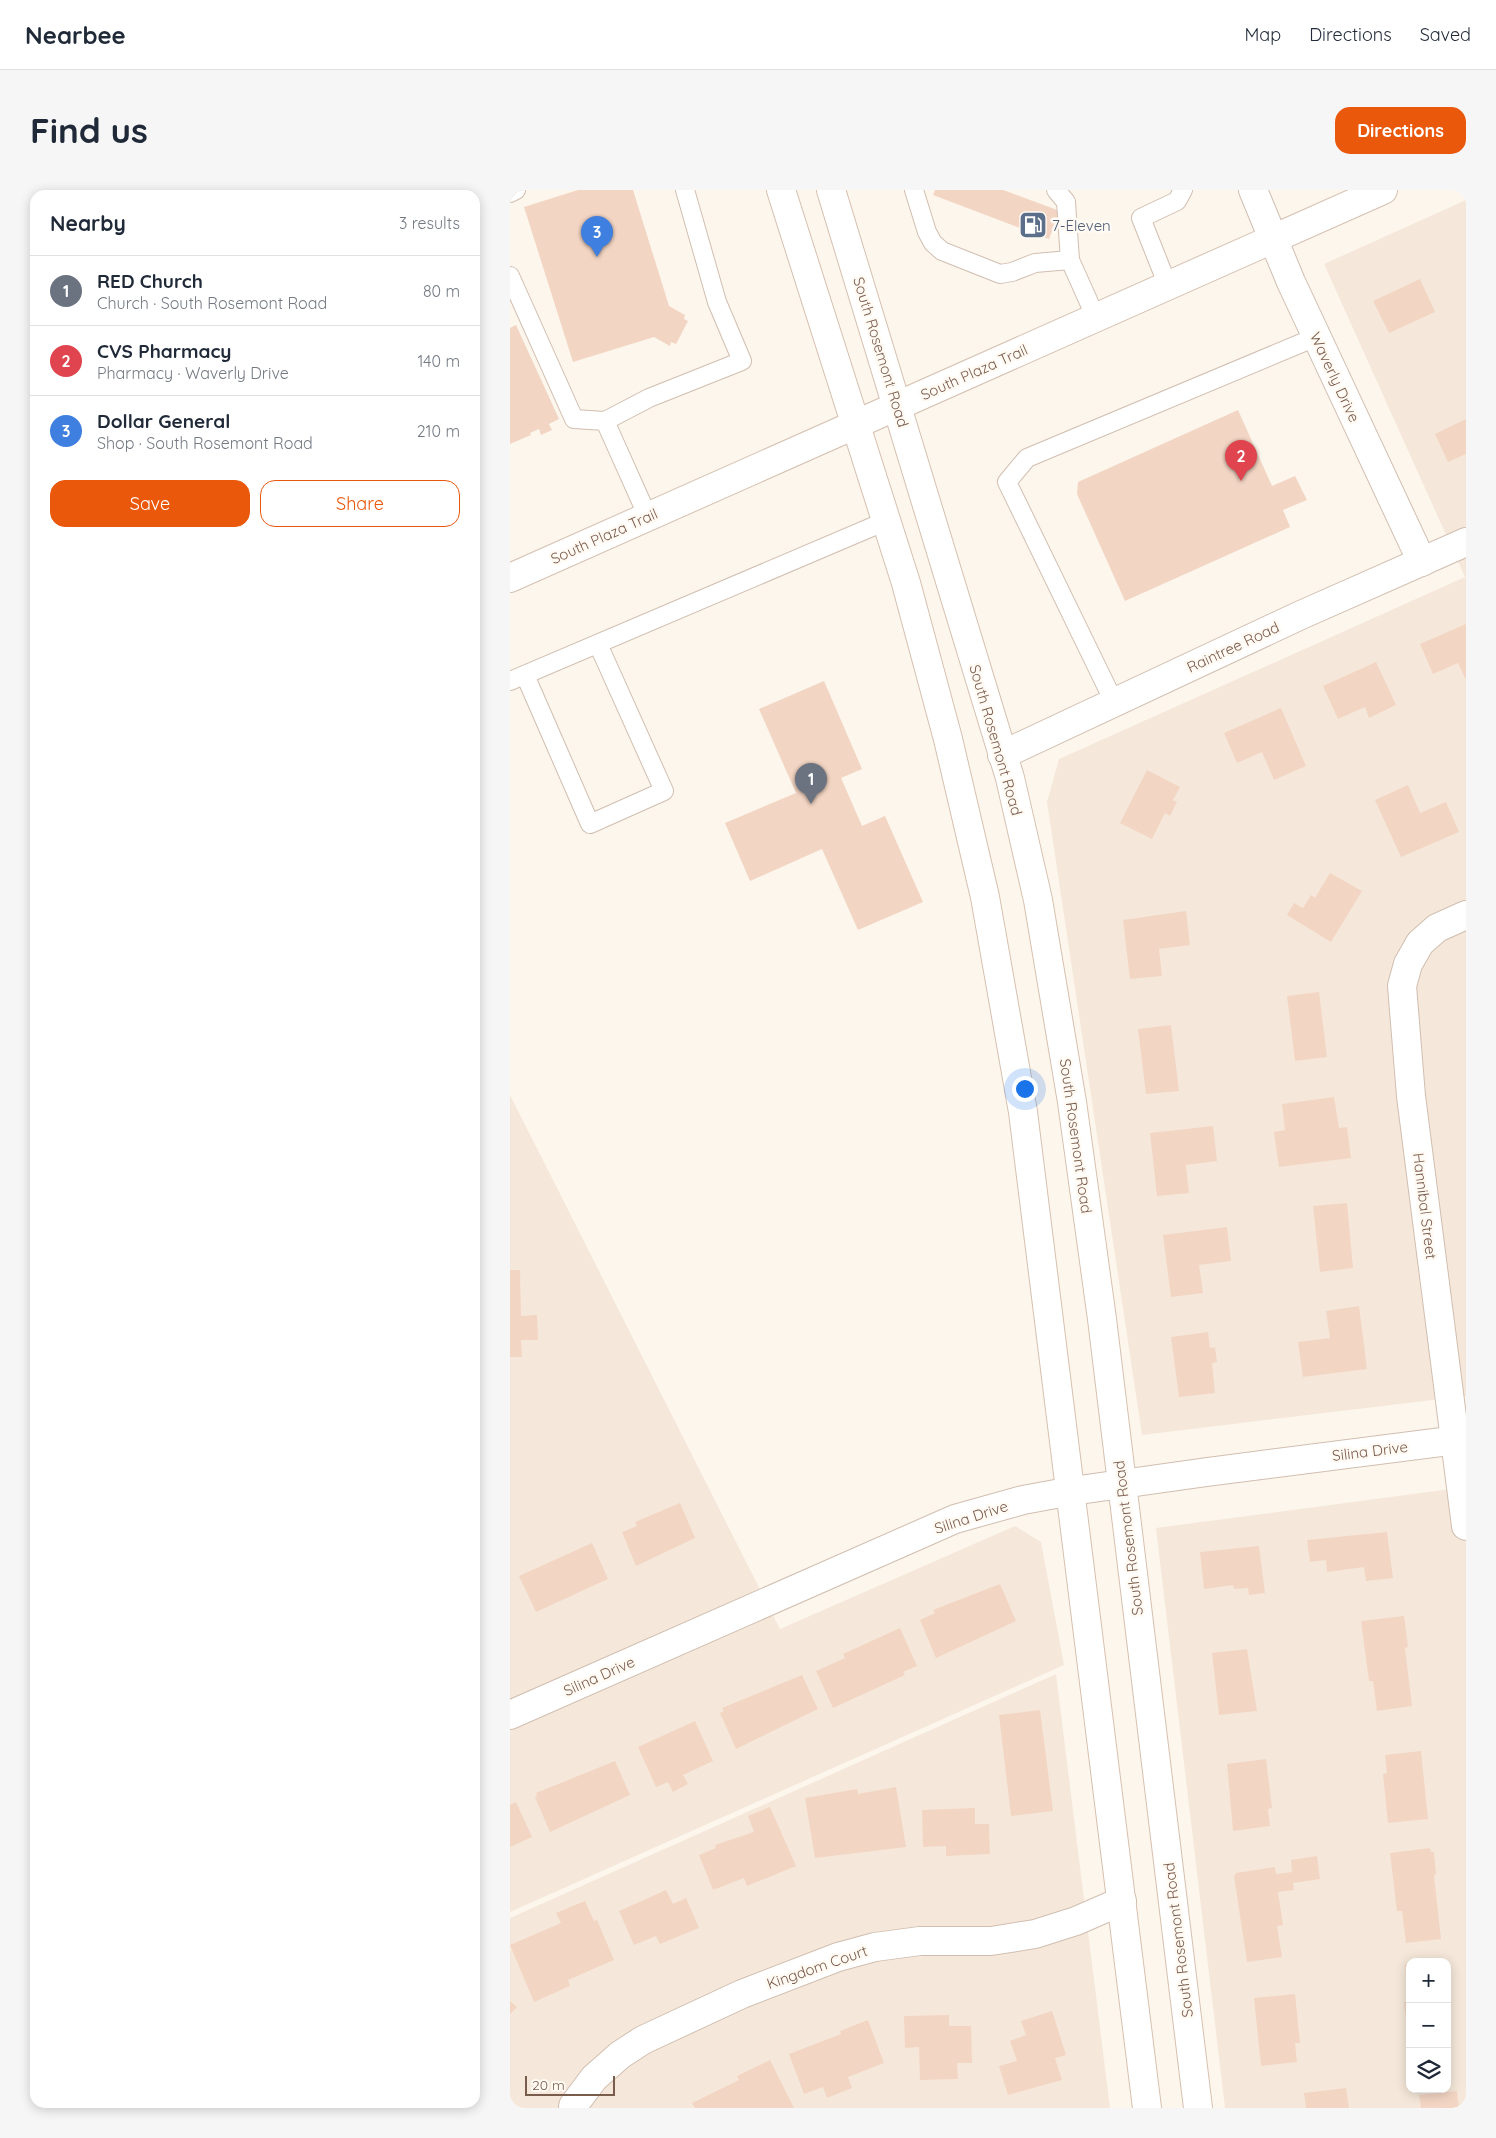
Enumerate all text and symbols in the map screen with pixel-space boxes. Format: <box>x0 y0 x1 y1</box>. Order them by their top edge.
text: Nearbee <box>25 20 126 50</box>
text: Map <box>1244 23 1281 46</box>
text: Directions <box>1309 23 1392 46</box>
text: Saved <box>1420 23 1471 46</box>
button: Directions <box>1335 107 1466 154</box>
text: Find us <box>30 108 148 152</box>
text: Nearby <box>50 210 126 236</box>
fuel station icon: 7-Eleven <box>1018 210 1048 240</box>
text: 3 results <box>399 213 460 233</box>
pin: 3 <box>581 216 613 257</box>
place label: 7-Eleven <box>1052 216 1111 235</box>
text: RED Church <box>97 269 203 293</box>
street label: South Rosemont Road <box>849 275 913 429</box>
text: 1 <box>63 281 69 301</box>
text: 80 m <box>423 281 460 301</box>
text: Church · South Rosemont Road <box>97 293 327 313</box>
street label: Waverly Drive <box>1306 329 1364 425</box>
text: CVS Pharmacy <box>97 339 232 363</box>
street label: South Plaza Trail <box>918 340 1030 404</box>
text: 2 <box>61 351 71 371</box>
text: 140 m <box>417 351 460 371</box>
text: Pharmacy · Waverly Drive <box>97 363 289 383</box>
text: Dollar General <box>97 409 230 433</box>
text: 3 <box>62 421 70 441</box>
text: 210 m <box>417 421 460 441</box>
text: Shop · South Rosemont Road <box>97 433 313 453</box>
pin: 2 <box>1225 440 1257 481</box>
button: Save <box>50 480 250 527</box>
button: Share <box>260 480 460 527</box>
street label: South Plaza Trail <box>548 504 660 568</box>
street label: Raintree Road <box>1184 617 1282 677</box>
street label: South Rosemont Road <box>965 662 1027 818</box>
pin: 1 <box>795 763 827 804</box>
street label: South Rosemont Road <box>1056 1057 1096 1215</box>
your location <box>1012 1076 1038 1102</box>
street label: Hannibal Street <box>1409 1152 1441 1260</box>
street label: Silina Drive <box>1331 1437 1409 1465</box>
street label: South Rosemont Road <box>1109 1459 1147 1617</box>
street label: Silina Drive <box>932 1496 1010 1538</box>
street label: Silina Drive <box>560 1652 638 1700</box>
street label: South Rosemont Road <box>1159 1861 1197 2019</box>
street label: Kingdom Court <box>764 1941 870 1993</box>
map controls <box>1406 1958 1451 2093</box>
button: + <box>1406 1958 1451 2003</box>
button: − <box>1406 2003 1451 2048</box>
button: layers <box>1406 2048 1451 2093</box>
scale bar <box>525 2073 615 2096</box>
text: 20 m <box>532 2076 565 2094</box>

